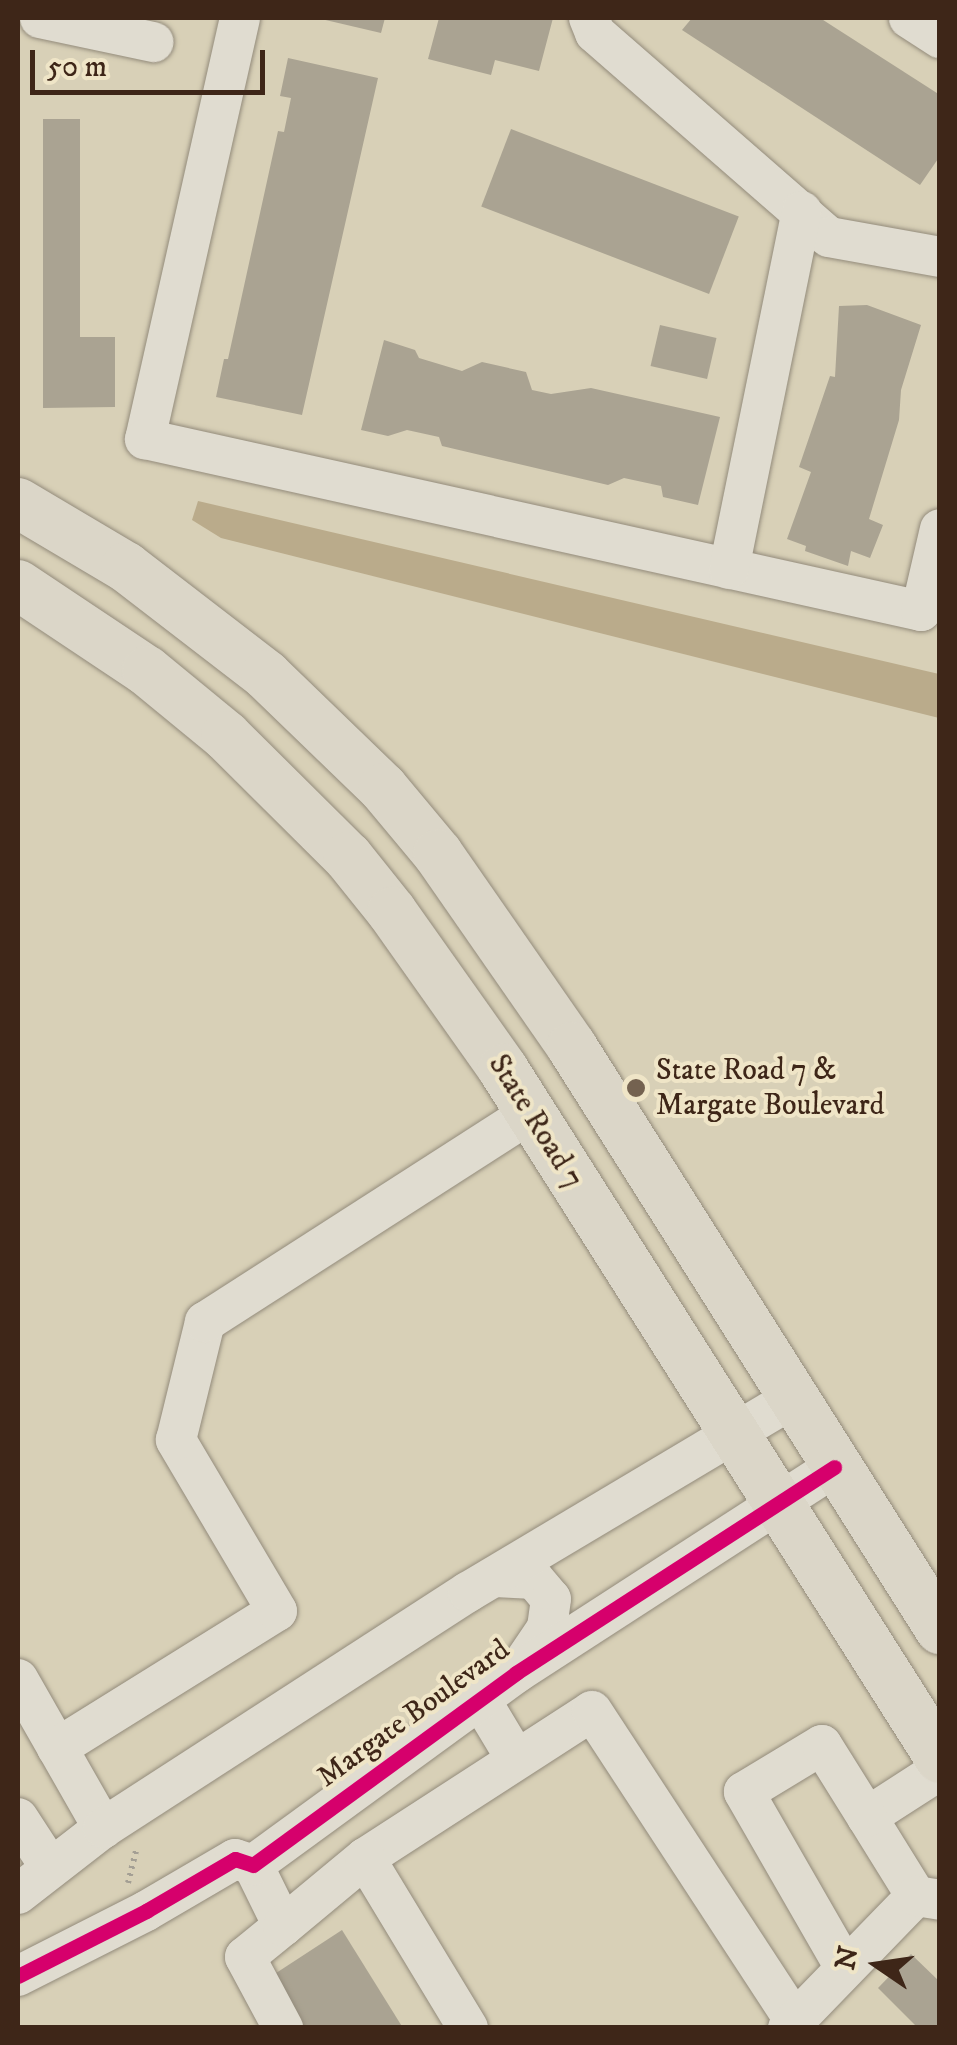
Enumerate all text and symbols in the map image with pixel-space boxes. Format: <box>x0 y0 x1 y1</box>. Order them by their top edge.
scale bar <box>35 30 270 92</box>
text: 50 m <box>47 49 107 86</box>
street label: State Road 7 <box>480 1048 590 1196</box>
place label: State Road 7 & Margate Boulevard <box>656 1053 885 1124</box>
marker: State Road 7 & Margate Boulevard <box>625 1077 647 1099</box>
street label: Margate Boulevard <box>311 1632 517 1796</box>
north arrow <box>827 1915 927 2015</box>
text: N <box>828 1943 867 1973</box>

